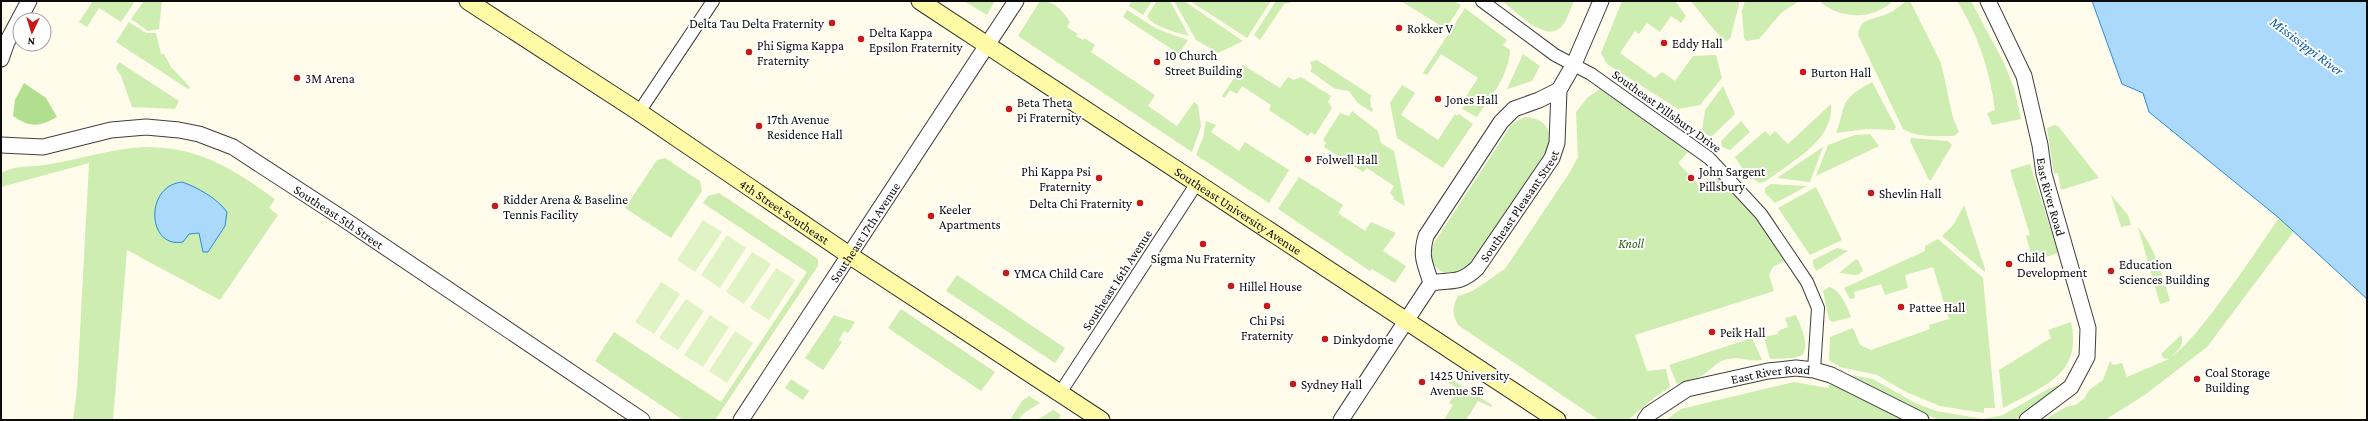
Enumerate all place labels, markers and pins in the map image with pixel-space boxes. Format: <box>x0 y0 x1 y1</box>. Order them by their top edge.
place label: Delta Tau Delta Fraternity <box>689 16 825 31</box>
marker: Delta Tau Delta Fraternity <box>827 18 837 28</box>
place label: Rokker V <box>1407 21 1454 36</box>
marker: Rokker V <box>1394 23 1404 33</box>
place label: Delta Kappa Epsilon Fraternity <box>869 25 964 55</box>
marker: Delta Kappa Epsilon Fraternity <box>856 34 866 44</box>
place label: Eddy Hall <box>1672 36 1723 51</box>
place label: Phi Sigma Kappa Fraternity <box>757 38 844 68</box>
marker: Eddy Hall <box>1659 38 1669 48</box>
marker: Phi Sigma Kappa Fraternity <box>744 47 754 57</box>
place label: 10 Church Street Building <box>1165 48 1243 78</box>
marker: 10 Church Street Building <box>1152 57 1162 67</box>
place label: Burton Hall <box>1811 65 1872 80</box>
marker: Burton Hall <box>1798 67 1808 77</box>
place label: 3M Arena <box>305 71 355 86</box>
marker: 3M Arena <box>292 73 302 83</box>
place label: Jones Hall <box>1445 92 1498 107</box>
marker: Jones Hall <box>1433 94 1443 104</box>
place label: Beta Theta Pi Fraternity <box>1017 95 1082 125</box>
marker: Beta Theta Pi Fraternity <box>1004 104 1014 114</box>
place label: 17th Avenue Residence Hall <box>767 112 843 142</box>
marker: 17th Avenue Residence Hall <box>754 121 764 131</box>
place label: Folwell Hall <box>1316 152 1378 167</box>
marker: Folwell Hall <box>1303 154 1313 164</box>
place label: Phi Kappa Psi Fraternity <box>1021 164 1092 194</box>
place label: John Sargent Pillsbury <box>1698 164 1766 194</box>
marker: Phi Kappa Psi Fraternity <box>1094 173 1104 183</box>
marker: John Sargent Pillsbury <box>1686 173 1696 183</box>
place label: Shevlin Hall <box>1879 186 1942 201</box>
marker: Shevlin Hall <box>1866 188 1876 198</box>
place label: Ridder Arena & Baseline Tennis Facility <box>503 192 628 222</box>
place label: Delta Chi Fraternity <box>1029 196 1133 211</box>
marker: Delta Chi Fraternity <box>1135 198 1145 208</box>
marker: Ridder Arena & Baseline Tennis Facility <box>490 201 500 211</box>
place label: Keeler Apartments <box>939 202 1001 232</box>
marker: Keeler Apartments <box>926 211 936 221</box>
marker: Sigma Nu Fraternity <box>1198 239 1208 249</box>
place label: Child Development <box>2017 250 2088 280</box>
place label: Sigma Nu Fraternity <box>1151 251 1256 266</box>
place label: Education Sciences Building <box>2119 257 2210 287</box>
marker: Child Development <box>2004 259 2014 269</box>
place label: YMCA Child Care <box>1014 266 1104 281</box>
marker: Education Sciences Building <box>2106 266 2116 276</box>
marker: YMCA Child Care <box>1001 268 1011 278</box>
place label: Hillel House <box>1239 279 1302 294</box>
marker: Hillel House <box>1226 281 1236 291</box>
place label: Pattee Hall <box>1909 300 1966 315</box>
marker: Chi Psi Fraternity <box>1262 301 1272 311</box>
marker: Pattee Hall <box>1896 302 1906 312</box>
place label: Chi Psi Fraternity <box>1241 313 1294 343</box>
place label: Peik Hall <box>1720 325 1766 340</box>
marker: Peik Hall <box>1707 327 1717 337</box>
place label: Dinkydome <box>1333 332 1394 347</box>
marker: Dinkydome <box>1320 334 1330 344</box>
place label: Coal Storage Building <box>2205 365 2270 395</box>
place label: 1425 University Avenue SE <box>1430 368 1510 398</box>
marker: Coal Storage Building <box>2192 374 2202 384</box>
place label: Sydney Hall <box>1301 377 1363 392</box>
marker: 1425 University Avenue SE <box>1417 377 1427 387</box>
marker: Sydney Hall <box>1288 379 1298 389</box>

